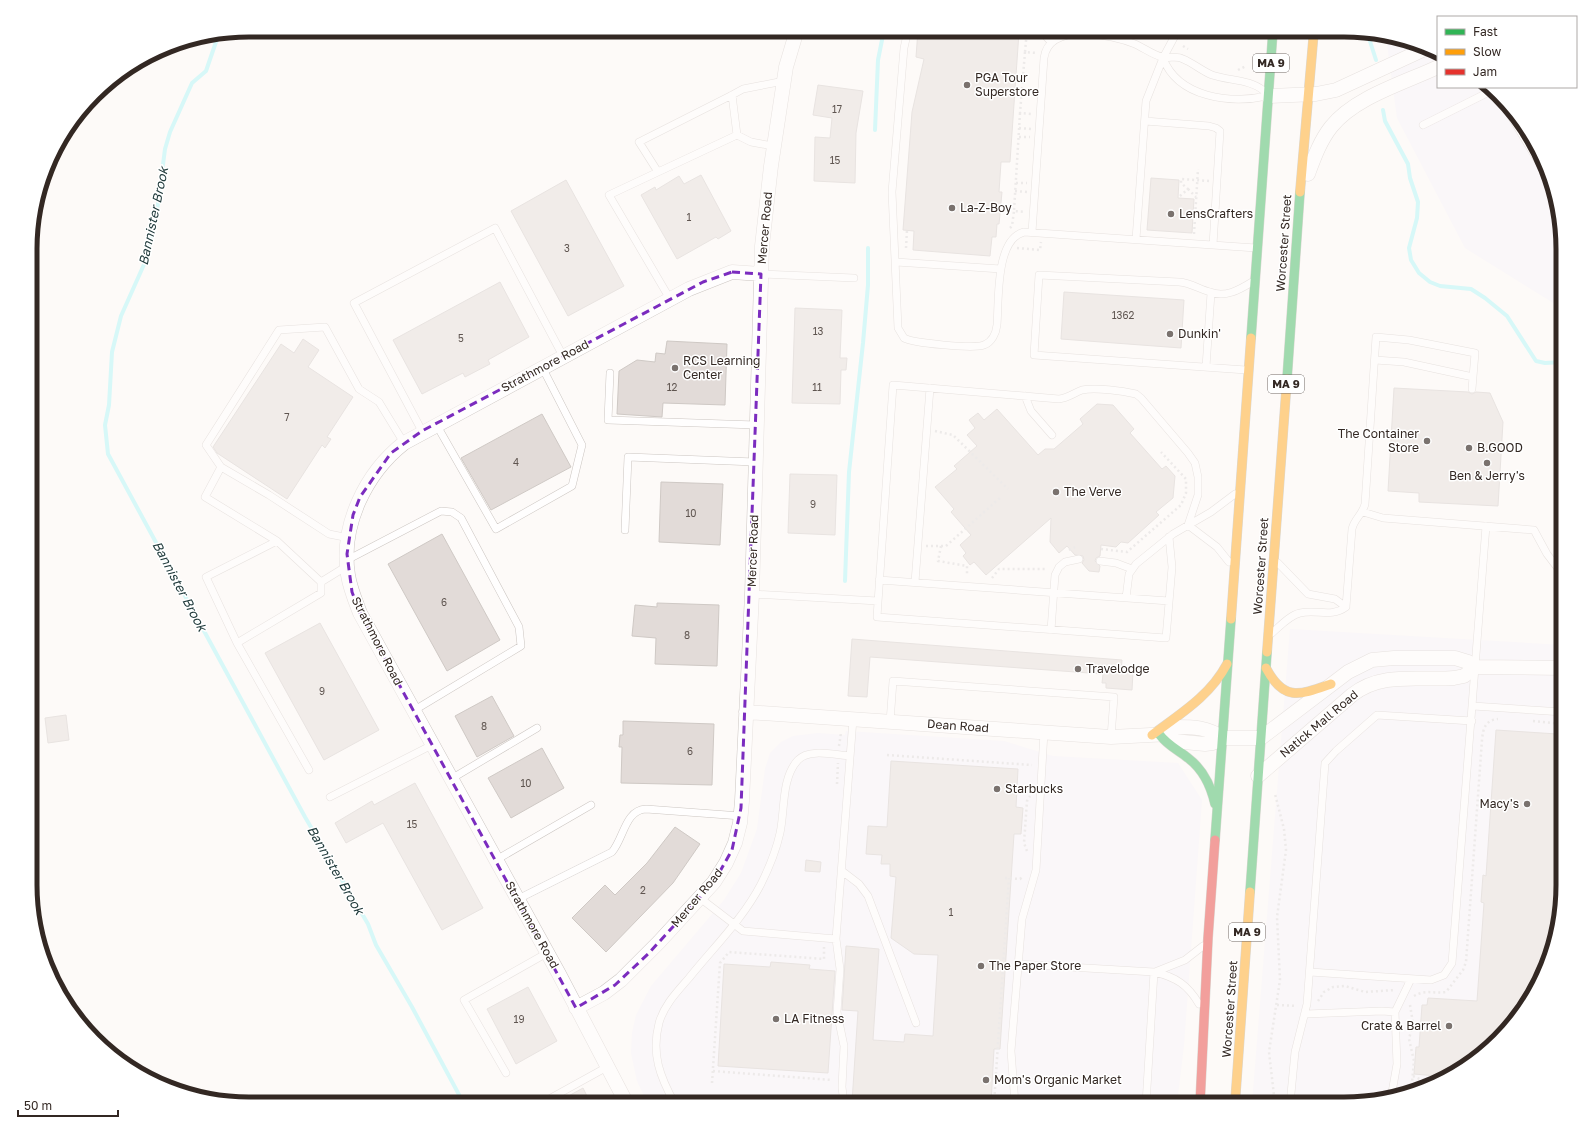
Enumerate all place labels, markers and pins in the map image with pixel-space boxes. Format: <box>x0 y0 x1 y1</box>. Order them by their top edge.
place label: PGA Tour Superstore <box>975 70 1039 99</box>
marker: PGA Tour Superstore <box>962 80 972 90</box>
place label: La-Z-Boy <box>960 200 1012 215</box>
marker: La-Z-Boy <box>947 203 957 213</box>
place label: LensCrafters <box>1179 206 1253 221</box>
marker: LensCrafters <box>1166 209 1176 219</box>
place label: Dunkin' <box>1178 326 1221 341</box>
marker: Dunkin' <box>1165 329 1175 339</box>
place label: RCS Learning Center <box>683 353 761 382</box>
marker: RCS Learning Center <box>670 363 680 373</box>
place label: The Container Store <box>1338 426 1419 455</box>
marker: The Container Store <box>1422 436 1432 446</box>
place label: B.GOOD <box>1477 440 1523 455</box>
marker: B.GOOD <box>1464 443 1474 453</box>
marker: Ben & Jerry's <box>1482 458 1492 468</box>
place label: Ben & Jerry's <box>1449 468 1525 483</box>
place label: The Verve <box>1064 484 1122 499</box>
marker: The Verve <box>1051 487 1061 497</box>
place label: Travelodge <box>1086 661 1150 676</box>
marker: Travelodge <box>1073 664 1083 674</box>
place label: Starbucks <box>1005 781 1063 796</box>
marker: Starbucks <box>992 784 1002 794</box>
place label: Macy's <box>1479 796 1519 811</box>
marker: Macy's <box>1522 799 1532 809</box>
place label: The Paper Store <box>989 958 1081 973</box>
marker: The Paper Store <box>976 961 986 971</box>
place label: LA Fitness <box>784 1011 844 1026</box>
marker: LA Fitness <box>771 1014 781 1024</box>
place label: Crate & Barrel <box>1361 1018 1441 1033</box>
marker: Crate & Barrel <box>1444 1021 1454 1031</box>
place label: Mom's Organic Market <box>994 1072 1122 1087</box>
marker: Mom's Organic Market <box>981 1075 991 1085</box>

